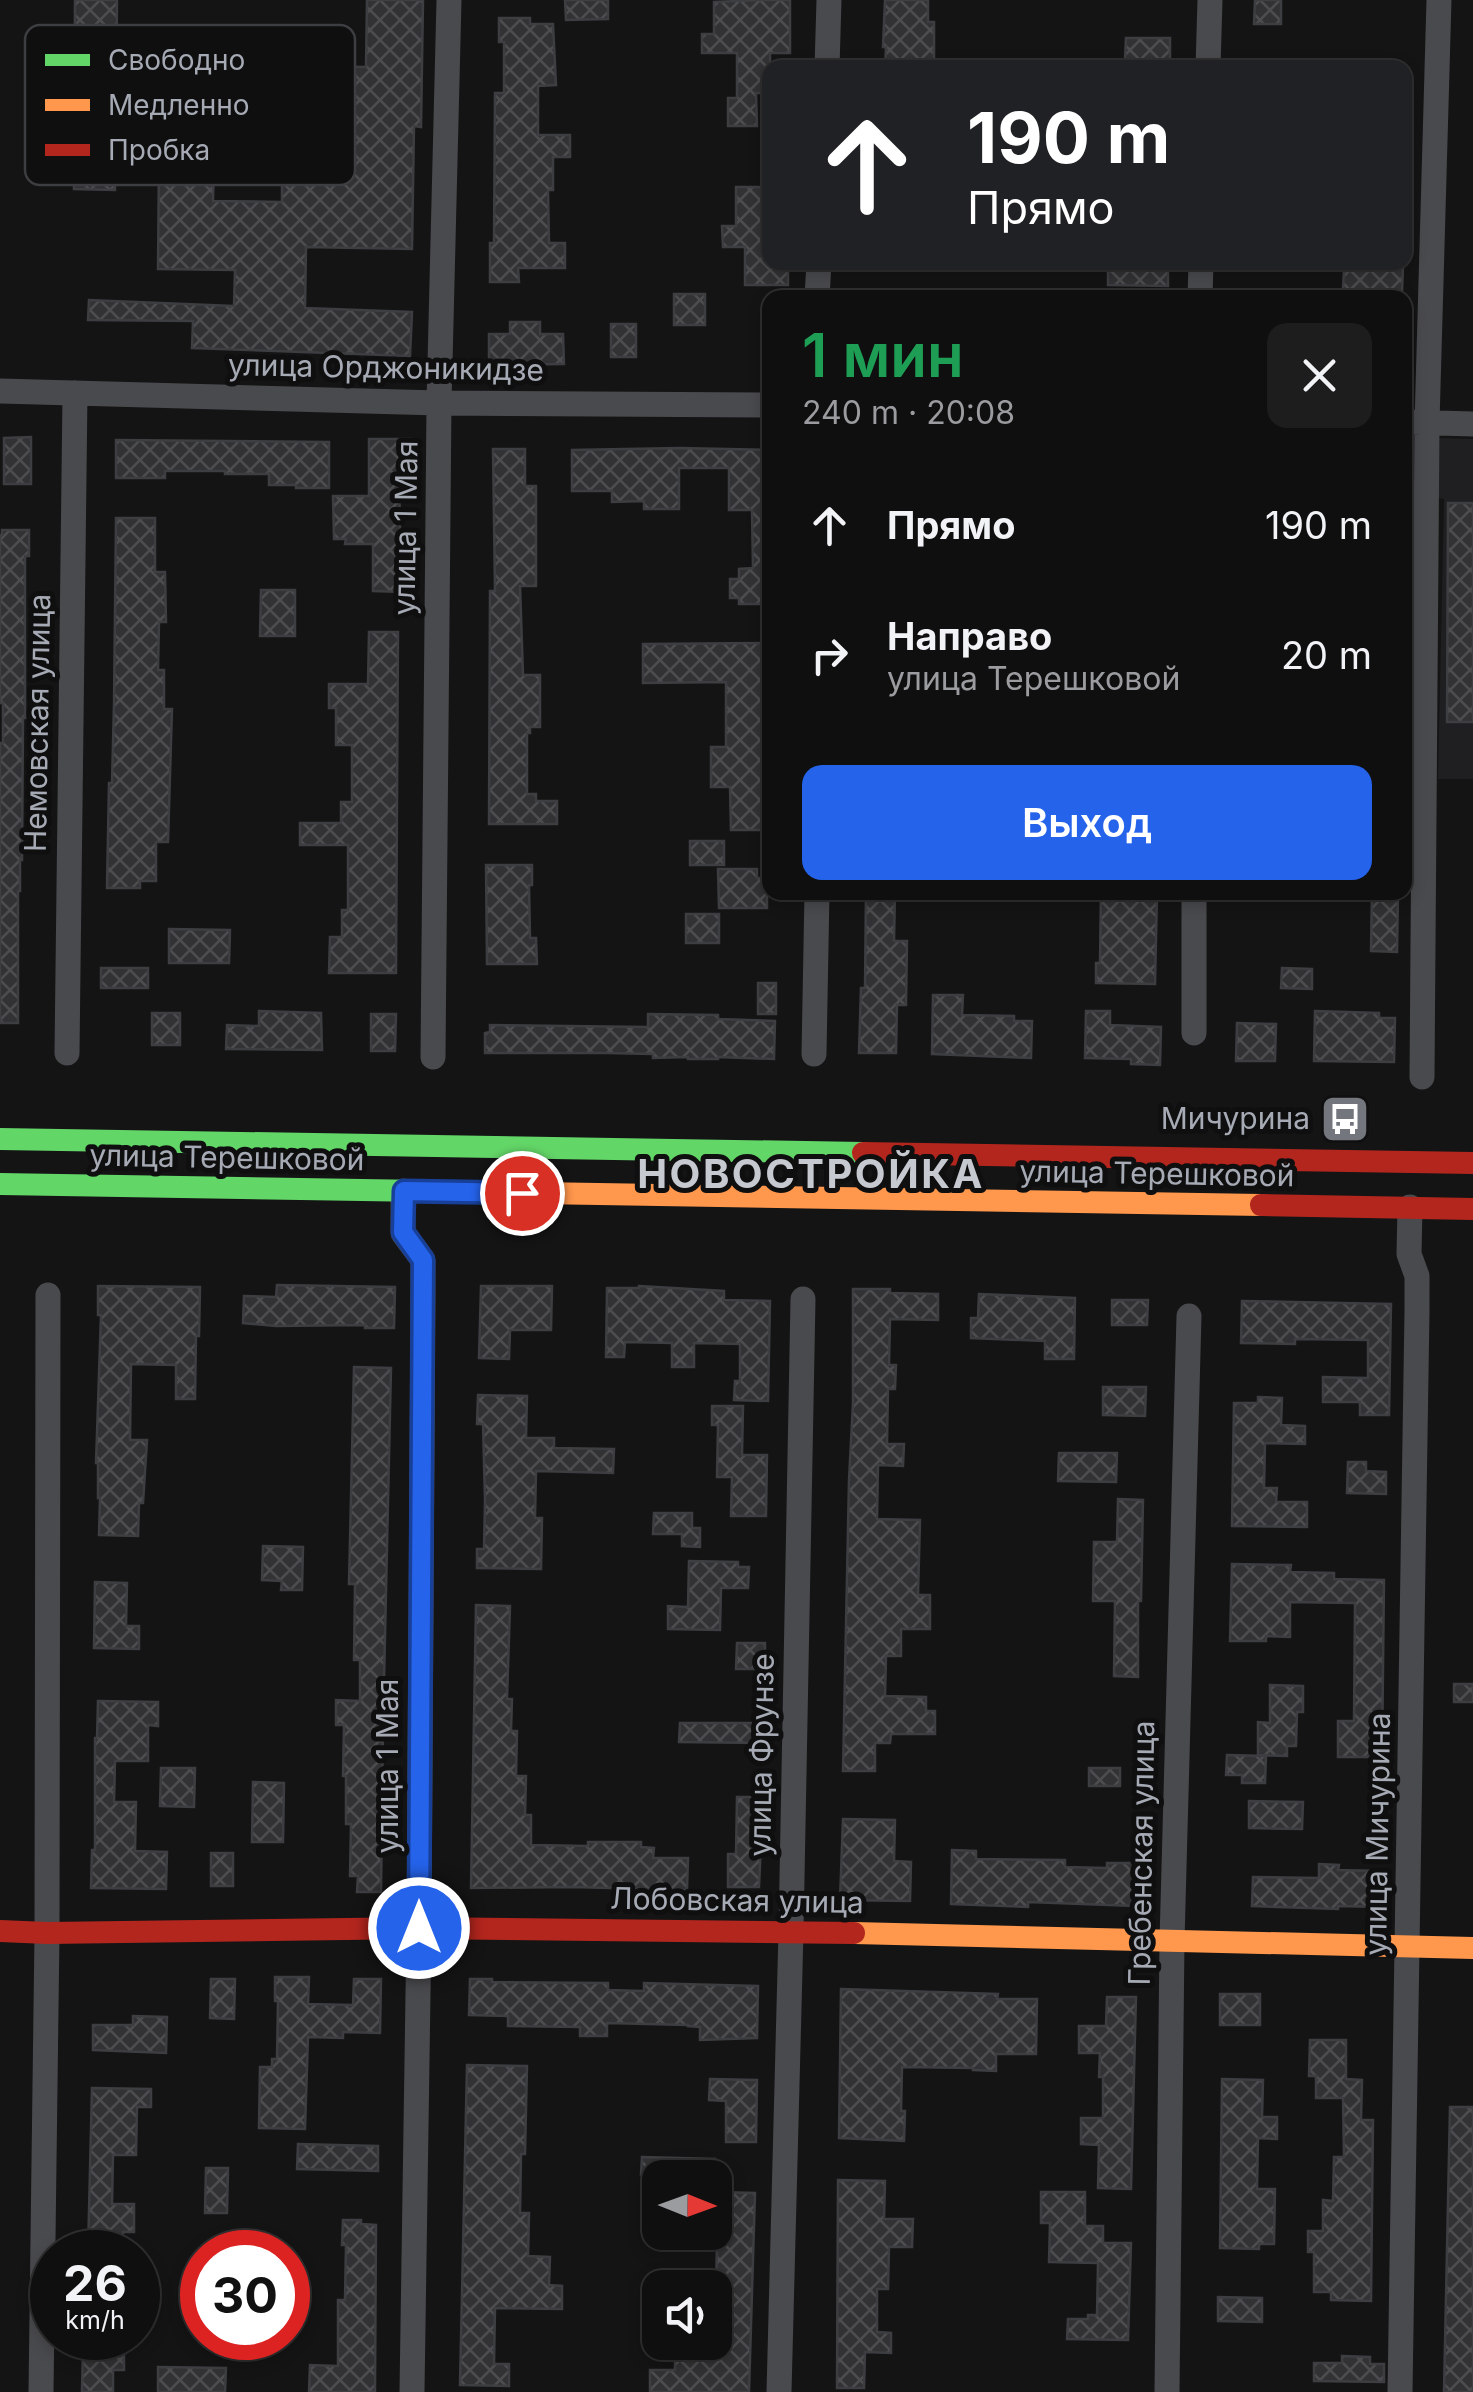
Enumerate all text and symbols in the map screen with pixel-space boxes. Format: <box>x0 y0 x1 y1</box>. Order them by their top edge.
legend <box>25 25 355 185</box>
text: Свободно <box>108 43 245 77</box>
text: Медленно <box>108 88 250 122</box>
text: 190 m <box>967 95 1170 180</box>
icon: ahead <box>802 100 932 230</box>
text: Пробка <box>108 133 210 167</box>
text: Прямо <box>967 180 1115 235</box>
text: 1 мин <box>802 319 964 391</box>
button: close <box>1267 323 1372 428</box>
street label: улица Орджоникидзе <box>228 346 544 388</box>
text: 240 m · 20:08 <box>802 393 1015 432</box>
street label: улица 1 Мая <box>385 440 425 616</box>
icon: ahead <box>802 498 857 553</box>
text: Прямо <box>887 502 1015 548</box>
text: 190 m <box>1265 502 1372 548</box>
street label: Немовская улица <box>17 593 57 852</box>
text: Направо <box>887 613 1052 659</box>
icon: right <box>802 628 857 683</box>
text: 20 m <box>1281 632 1372 678</box>
text: улица Терешковой <box>887 659 1180 698</box>
button: Выход <box>802 765 1372 880</box>
bus stop icon: Мичурина <box>1319 1093 1371 1145</box>
place label: Мичурина <box>1161 1100 1310 1136</box>
street label: улица Терешковой <box>89 1137 365 1177</box>
district label: НОВОСТРОЙКА <box>637 1149 985 1198</box>
pin <box>480 1151 565 1236</box>
street label: улица Терешковой <box>1019 1153 1295 1193</box>
icon: arrive <box>495 1166 550 1221</box>
street label: улица Фрунзе <box>741 1653 781 1857</box>
street label: улица 1 Мая <box>369 1679 405 1853</box>
street label: улица Мичурина <box>1357 1712 1397 1956</box>
street label: Гребенская улица <box>1121 1720 1161 1986</box>
position arrow <box>367 1876 471 1980</box>
street label: Лобовская улица <box>610 1880 864 1920</box>
north arrow <box>642 2160 732 2250</box>
map controls <box>642 2160 732 2360</box>
speed limit sign: 30 <box>180 2230 310 2360</box>
text: 26 <box>63 2253 127 2313</box>
button: sound <box>642 2270 732 2360</box>
text: km/h <box>65 2305 125 2335</box>

